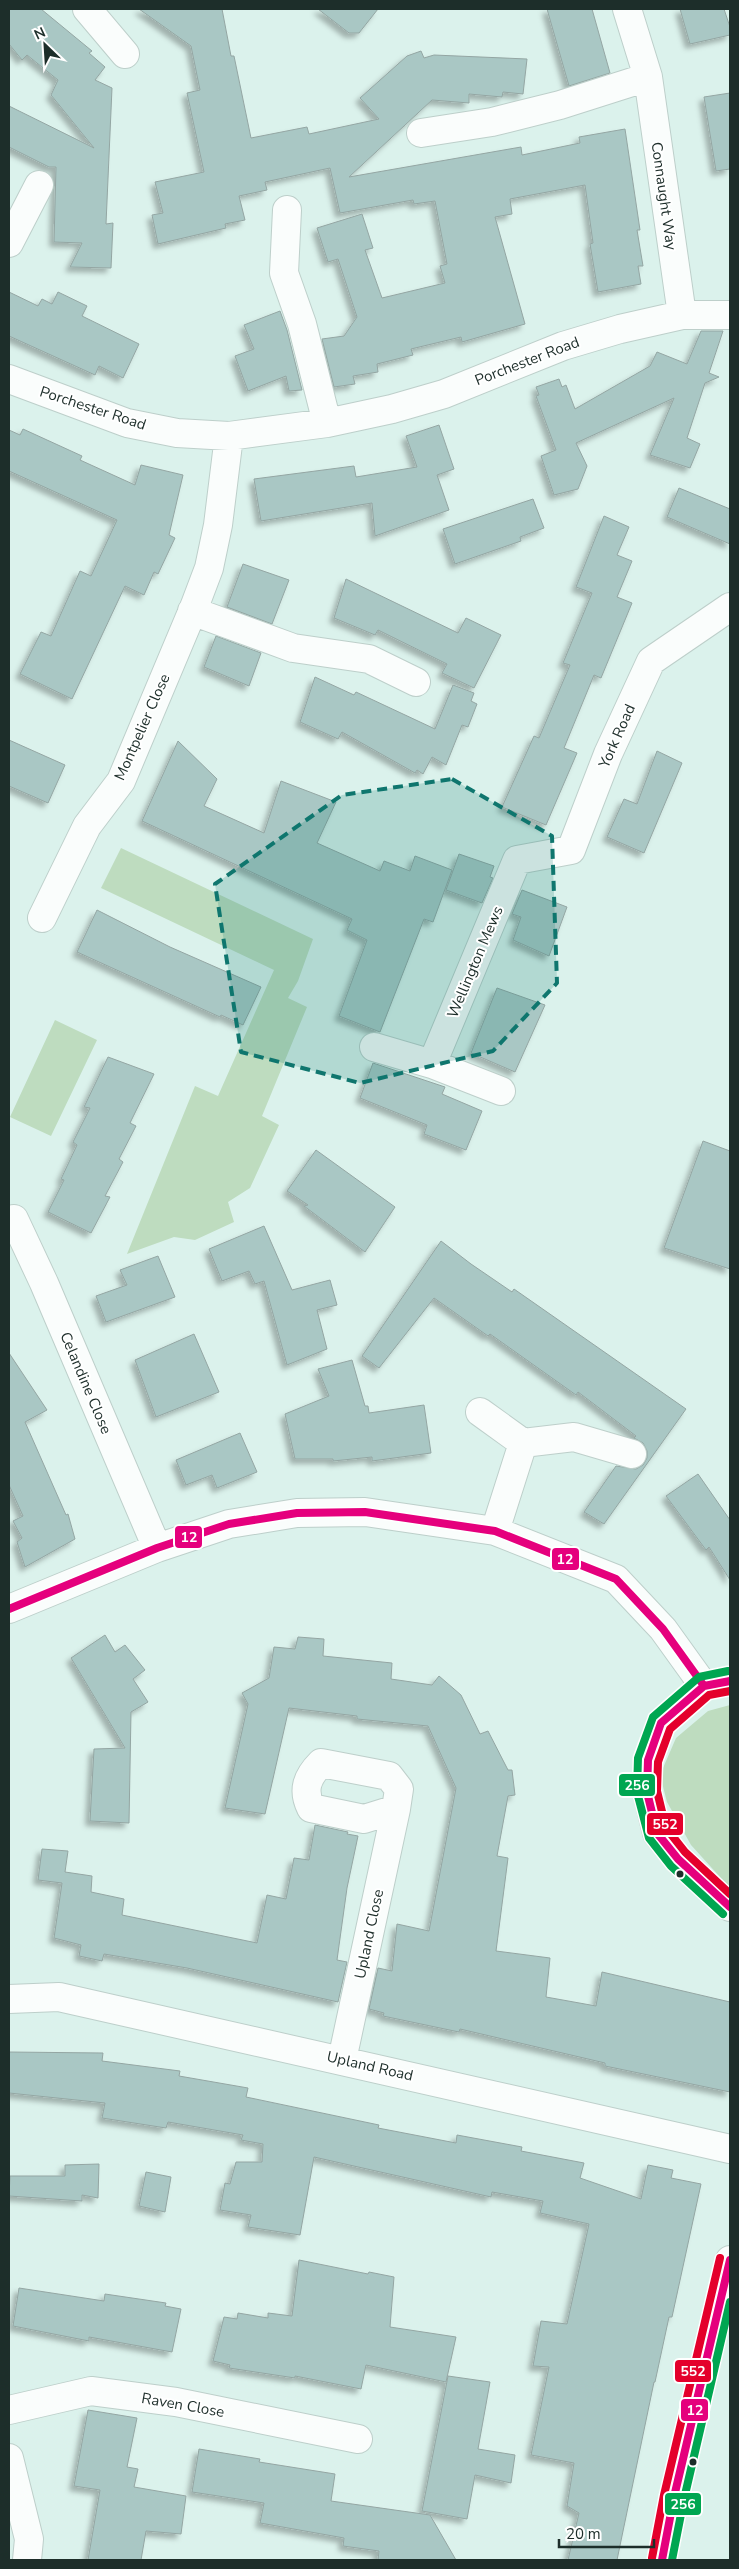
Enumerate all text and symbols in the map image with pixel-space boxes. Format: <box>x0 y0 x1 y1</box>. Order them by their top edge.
north arrow <box>20 20 70 70</box>
text: N <box>31 23 48 44</box>
street label: Connaught Way <box>647 141 682 252</box>
street label: Porchester Road <box>472 332 582 390</box>
street label: Porchester Road <box>37 381 149 435</box>
street label: Montpelier Close <box>110 670 174 783</box>
street label: York Road <box>594 701 640 772</box>
street label: Wellington Mews <box>442 903 508 1021</box>
street label: Celandine Close <box>55 1329 117 1437</box>
line badge: 12 <box>174 1525 203 1549</box>
text: 12 <box>181 1528 197 1547</box>
line badge: 12 <box>551 1547 580 1571</box>
text: 12 <box>557 1550 573 1569</box>
line badge: 256 <box>618 1773 656 1797</box>
text: 256 <box>624 1776 650 1795</box>
line badge: 552 <box>646 1812 684 1836</box>
text: 552 <box>652 1815 678 1834</box>
unlabelled marker <box>675 1869 685 1879</box>
street label: Upland Close <box>350 1887 388 1981</box>
street label: Upland Road <box>325 2046 415 2086</box>
line badge: 552 <box>674 2359 712 2383</box>
text: 552 <box>680 2362 706 2381</box>
street label: Raven Close <box>140 2388 226 2422</box>
line badge: 12 <box>680 2398 709 2422</box>
text: 12 <box>687 2401 703 2420</box>
unlabelled marker <box>688 2457 698 2467</box>
line badge: 256 <box>664 2492 702 2516</box>
text: 256 <box>670 2495 696 2514</box>
scale bar <box>559 2516 654 2548</box>
text: 20 m <box>566 2524 601 2544</box>

